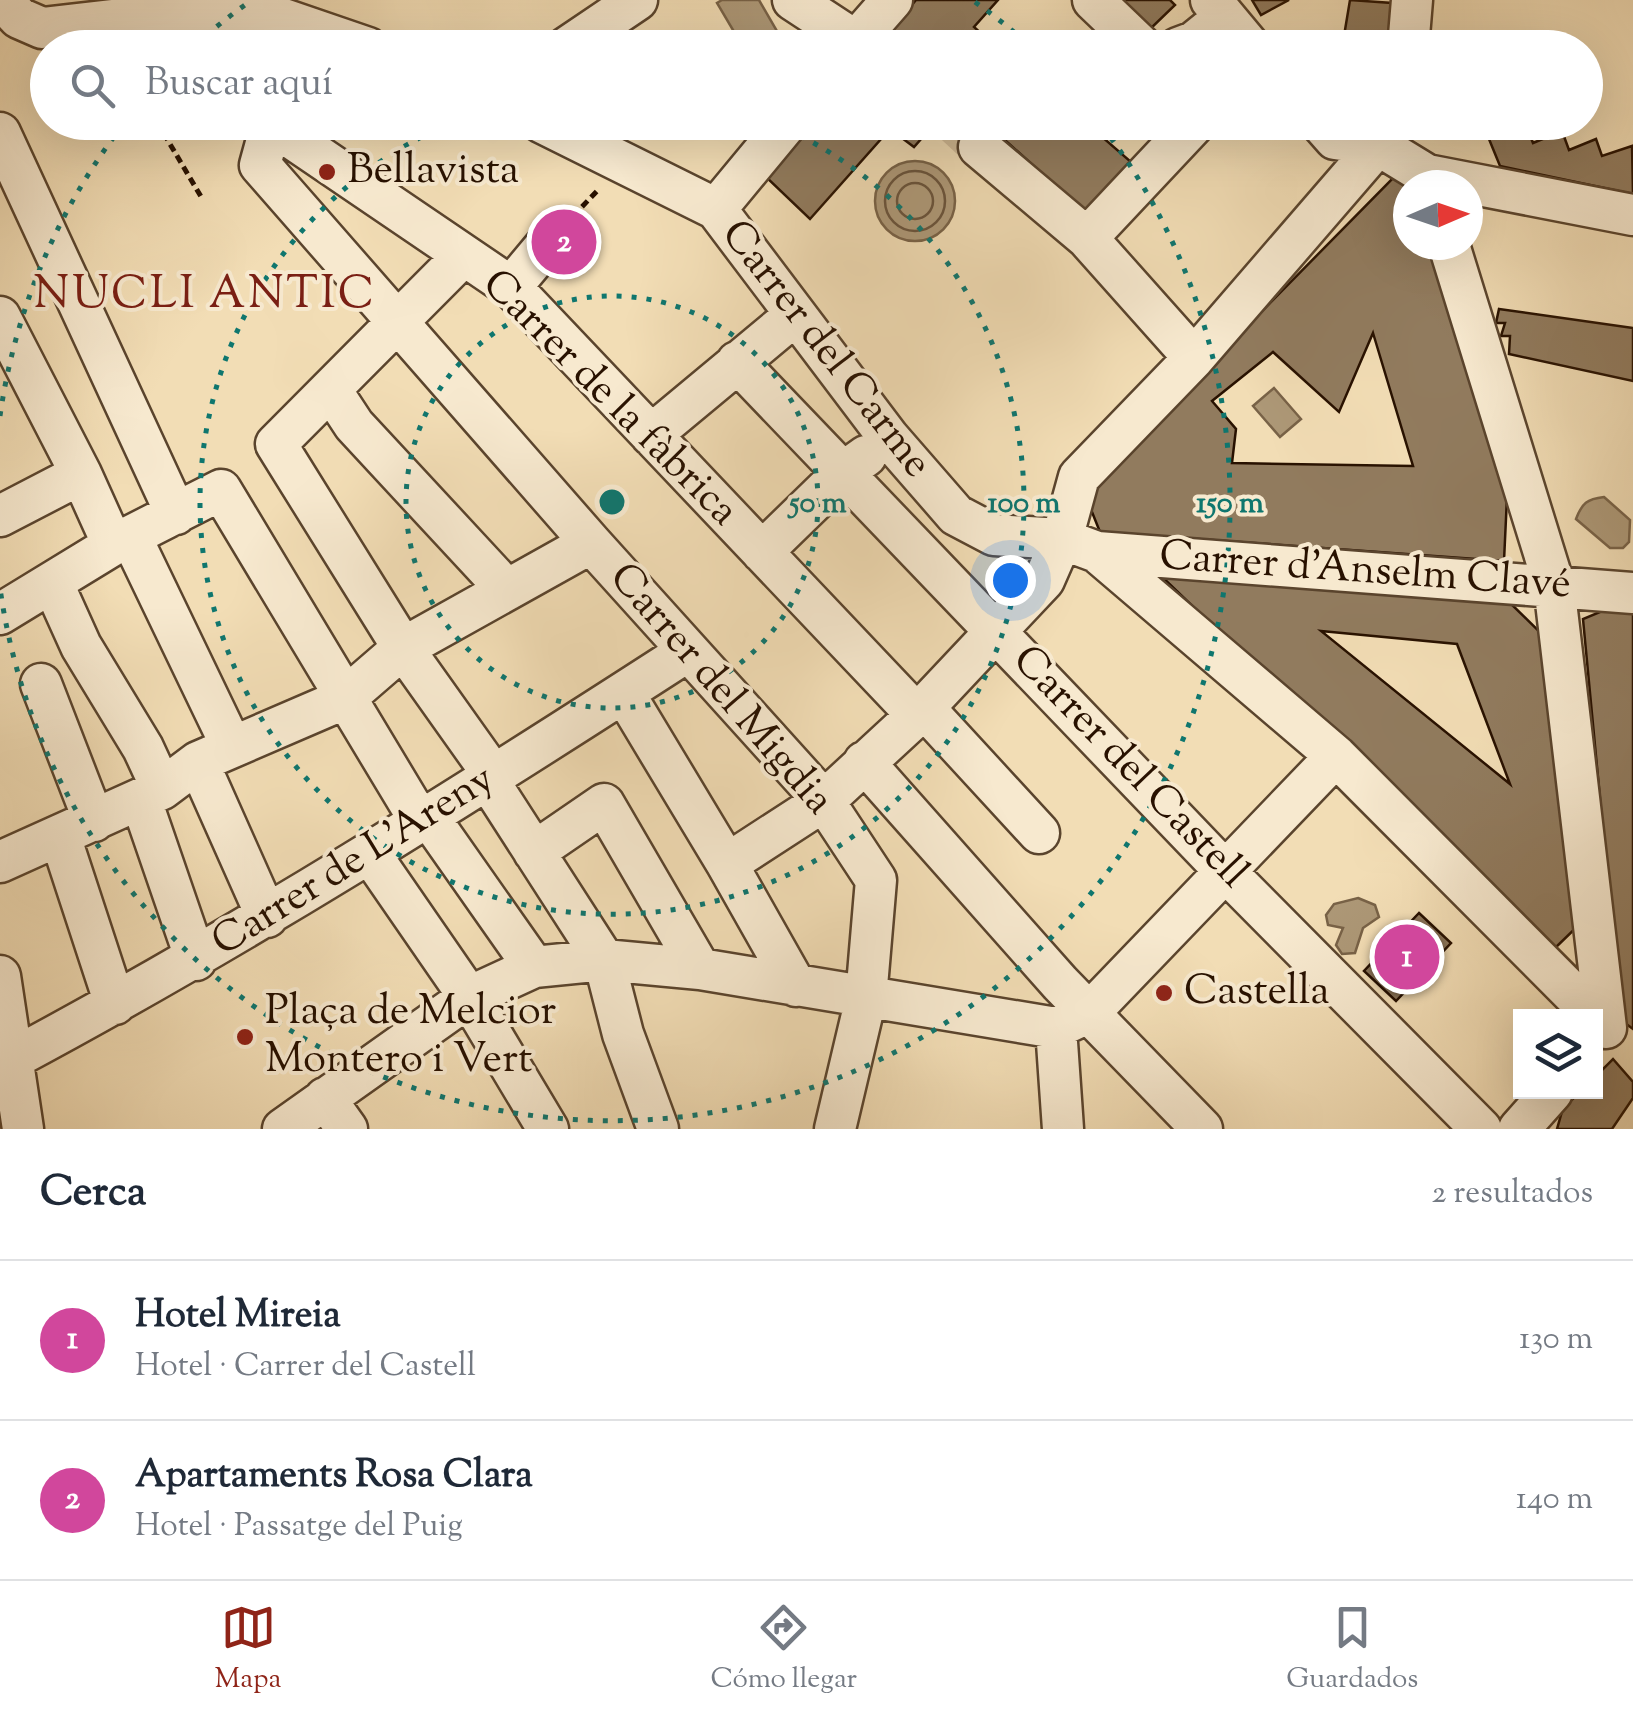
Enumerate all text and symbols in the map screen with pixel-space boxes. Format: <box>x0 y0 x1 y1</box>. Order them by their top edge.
search box <box>30 30 1603 140</box>
icon: search <box>65 58 120 113</box>
text: Buscar aquí <box>145 58 333 112</box>
place label: Bellavista <box>347 142 519 202</box>
marker: Bellavista <box>316 161 338 183</box>
north arrow <box>1393 170 1483 260</box>
pin: 2 <box>532 204 596 280</box>
street label: Carrer del Carme <box>705 208 945 492</box>
street label: Carrer de la fàbrica <box>467 257 751 541</box>
district label: NUCLI ANTIC <box>33 264 377 329</box>
text: 50 m <box>787 483 847 526</box>
text: 100 m <box>988 483 1061 526</box>
text: 150 m <box>1196 483 1264 526</box>
centre of rings <box>594 484 630 520</box>
street label: Carrer d'Anselm Clavé <box>1157 528 1573 616</box>
street label: Carrer del Migdia <box>593 551 847 829</box>
your location <box>985 555 1036 606</box>
street label: Carrer del Castell <box>997 633 1261 903</box>
street label: Carrer de L'Areny <box>201 751 507 973</box>
pin: 1 <box>1374 920 1440 994</box>
place label: Castella <box>1184 963 1330 1023</box>
marker: Castella <box>1153 982 1175 1004</box>
place label: Plaça de Melcior Montero i Vert <box>265 983 557 1091</box>
map controls <box>1513 1009 1603 1099</box>
button: layers <box>1513 1009 1603 1099</box>
marker: Plaça de Melcior Montero i Vert <box>234 1026 256 1048</box>
text: Cerca <box>40 1164 146 1224</box>
text: 2 resultados <box>1432 1171 1593 1217</box>
text: Hotel Mireia <box>135 1290 341 1344</box>
text: 1 <box>67 1317 78 1363</box>
text: 130 m <box>1519 1317 1593 1363</box>
text: Hotel · Carrer del Castell <box>135 1344 476 1390</box>
text: Apartaments Rosa Clara <box>135 1450 533 1504</box>
text: 2 <box>65 1477 80 1523</box>
text: 140 m <box>1516 1477 1593 1523</box>
text: Hotel · Passatge del Puig <box>135 1504 463 1550</box>
tab: Mapa <box>215 1600 281 1700</box>
tab: Cómo llegar <box>711 1600 857 1700</box>
tab: Guardados <box>1286 1600 1418 1700</box>

